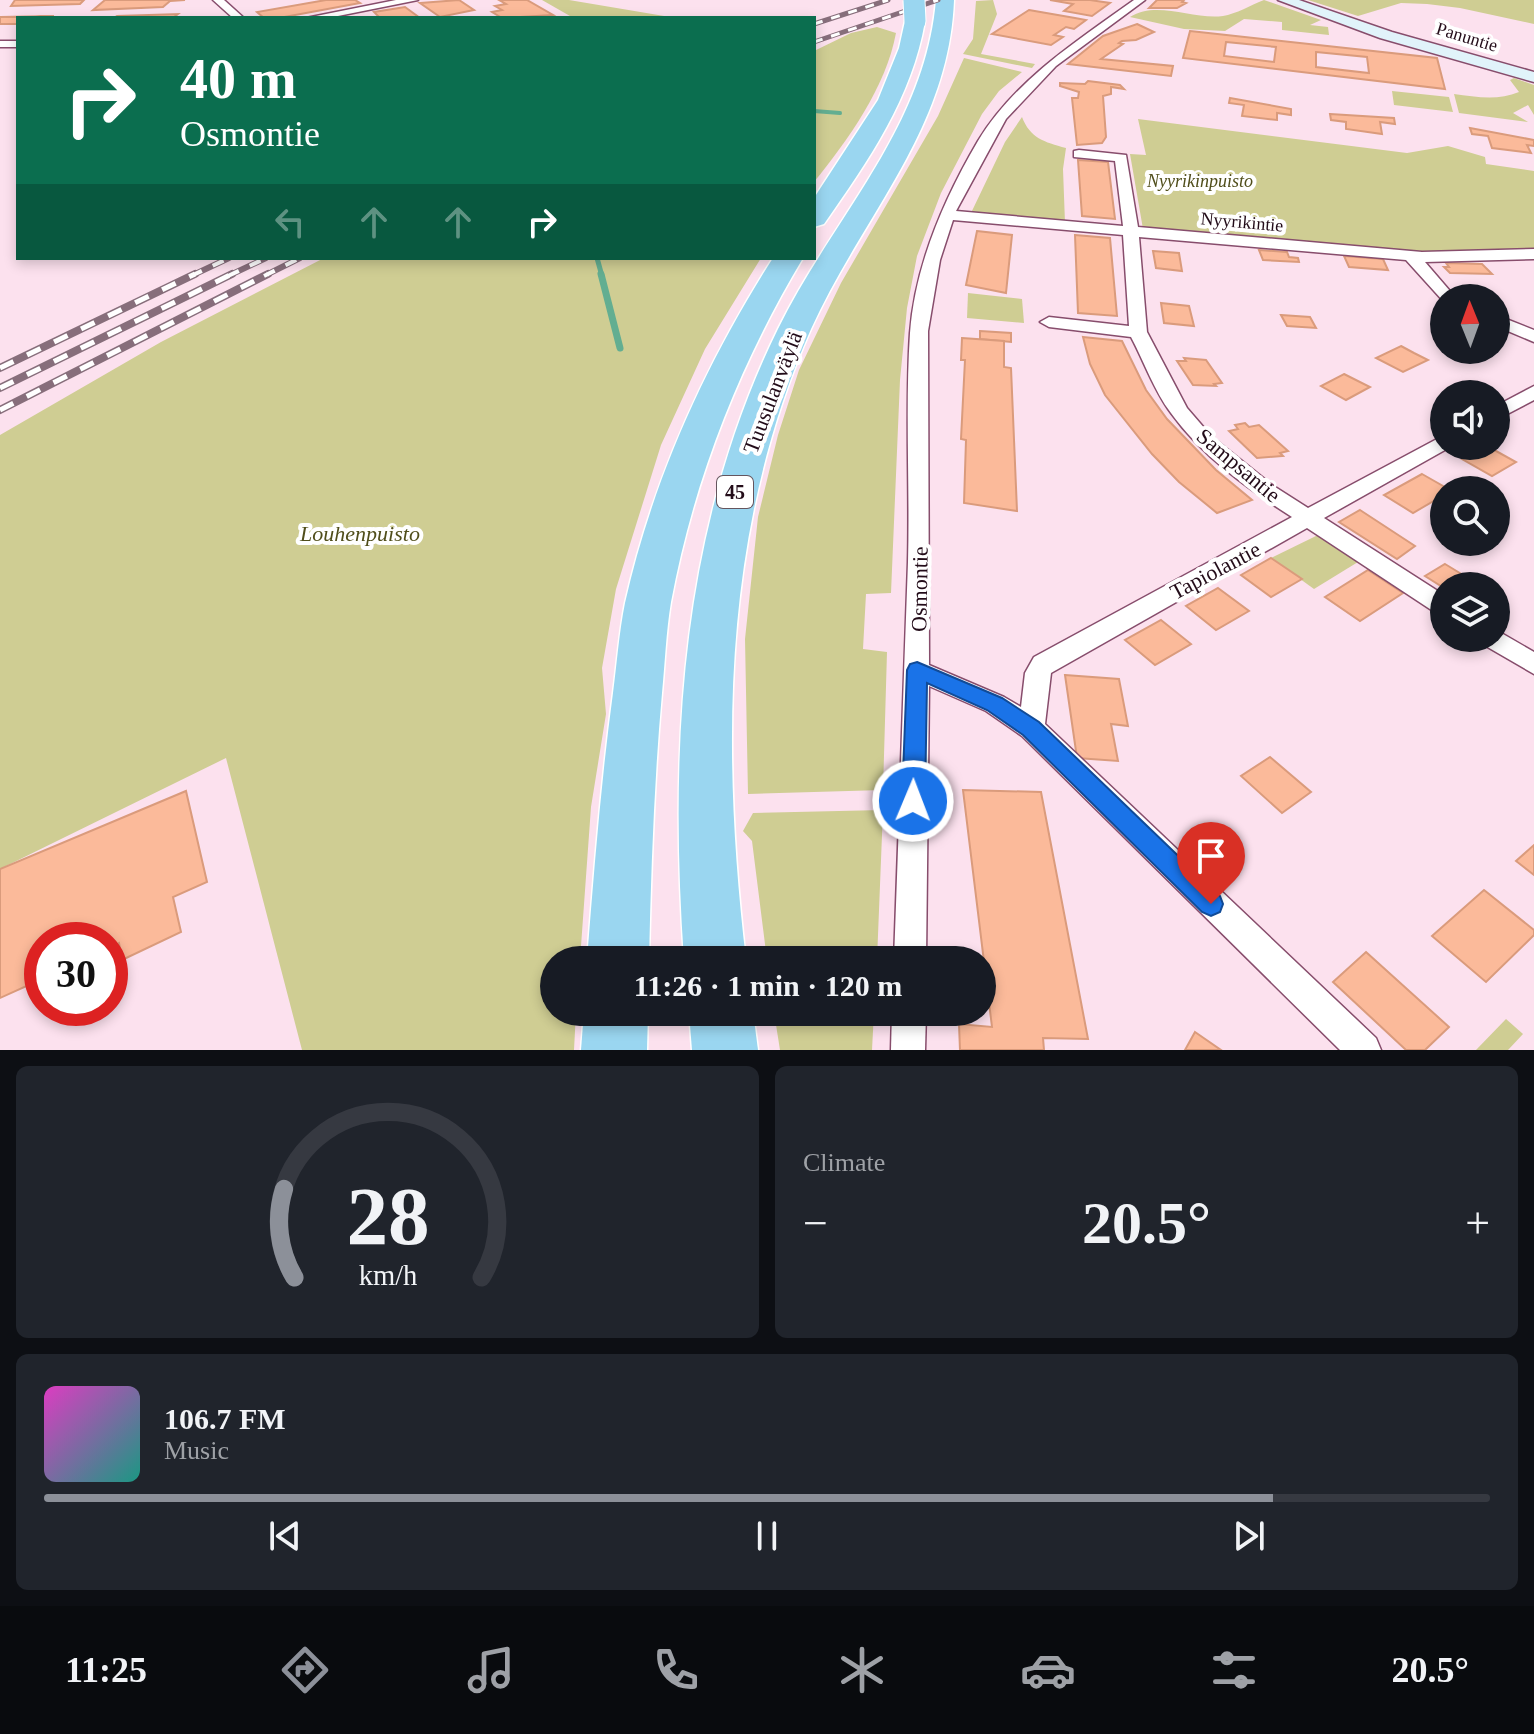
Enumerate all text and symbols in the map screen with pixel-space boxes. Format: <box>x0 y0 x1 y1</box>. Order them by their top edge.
street label: Panuntie <box>1434 18 1500 56</box>
icon: right <box>48 48 152 152</box>
text: 40 m <box>180 48 297 110</box>
text: Osmontie <box>180 114 320 154</box>
park label: Nyyrikinpuisto <box>1146 171 1253 191</box>
icon: left <box>268 200 312 244</box>
icon: ahead <box>352 200 396 244</box>
icon: ahead <box>436 200 480 244</box>
icon: right <box>520 200 564 244</box>
street label: Nyyrikintie <box>1200 208 1284 236</box>
north arrow <box>1430 284 1510 364</box>
map controls <box>1430 284 1510 652</box>
street label: Tuusulanväylä <box>738 327 807 457</box>
button: sound <box>1430 380 1510 460</box>
street label: Sampsantie <box>1192 423 1286 508</box>
road number: 45 <box>717 476 753 508</box>
button: search <box>1430 476 1510 556</box>
park label: Louhenpuisto <box>299 521 420 546</box>
street label: Tapiolantie <box>1166 536 1265 605</box>
street label: Osmontie <box>906 546 933 632</box>
button: layers <box>1430 572 1510 652</box>
position arrow <box>871 759 955 843</box>
pin <box>1177 822 1245 904</box>
icon: arrive <box>1189 834 1233 878</box>
speed limit sign: 30 <box>24 922 128 1026</box>
text: 11:26 · 1 min · 120 m <box>634 969 902 1002</box>
text: Climate <box>803 1148 885 1177</box>
text: 28 <box>346 1170 429 1262</box>
text: 20.5° <box>1082 1190 1211 1256</box>
text: − <box>803 1199 828 1248</box>
text: + <box>1465 1199 1490 1248</box>
text: km/h <box>358 1260 417 1291</box>
text: 106.7 FM <box>164 1402 286 1435</box>
text: Music <box>164 1436 229 1465</box>
icon: previous <box>263 1514 307 1558</box>
icon: pause <box>745 1514 789 1558</box>
icon: next <box>1227 1514 1271 1558</box>
icon: directions <box>277 1642 333 1698</box>
icon: music <box>463 1642 519 1698</box>
icon: phone <box>648 1642 704 1698</box>
icon: climate <box>834 1642 890 1698</box>
icon: car <box>1020 1642 1076 1698</box>
icon: filters <box>1206 1642 1262 1698</box>
text: 11:25 <box>65 1650 147 1690</box>
text: 20.5° <box>1392 1650 1469 1690</box>

